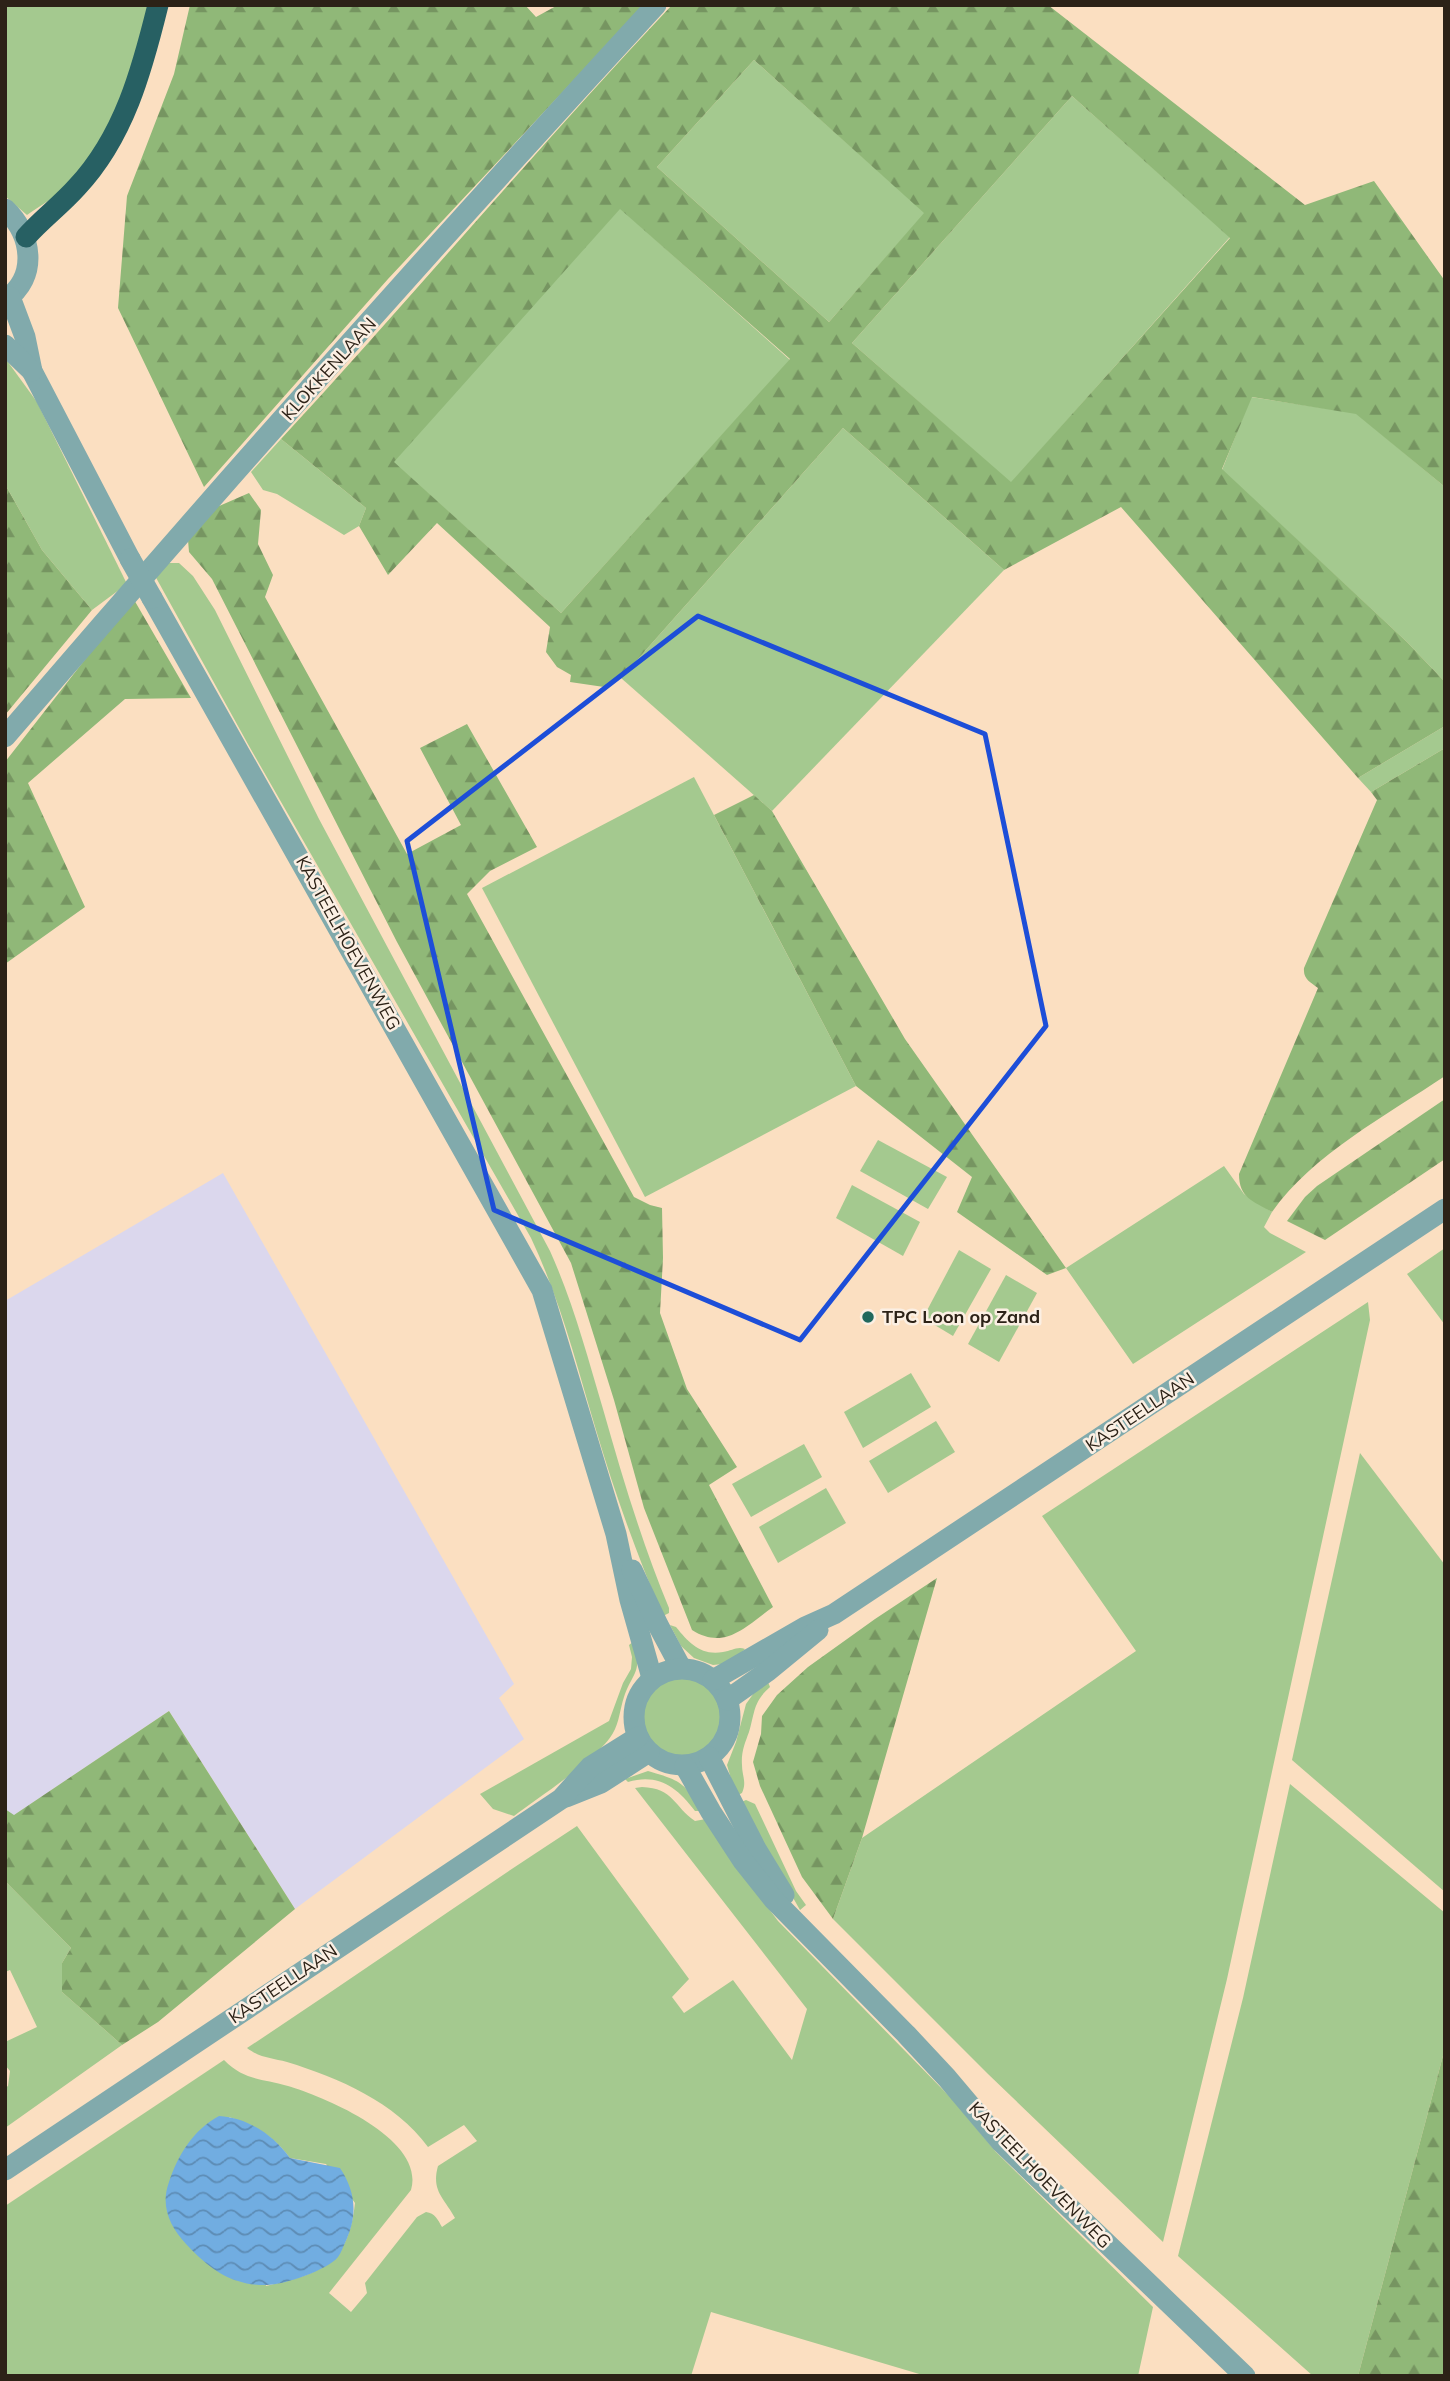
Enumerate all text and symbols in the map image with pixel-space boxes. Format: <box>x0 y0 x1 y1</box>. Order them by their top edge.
street label: KLOKKENLAAN <box>276 312 381 425</box>
street label: KASTEELHOEVENWEG <box>291 852 406 1034</box>
place label: TPC Loon op Zand <box>882 1305 1040 1328</box>
marker: TPC Loon op Zand <box>860 1309 876 1325</box>
street label: KASTEELLAAN <box>1081 1367 1198 1456</box>
street label: KASTEELLAAN <box>224 1939 341 2028</box>
street label: KASTEELHOEVENWEG <box>964 2096 1116 2253</box>

